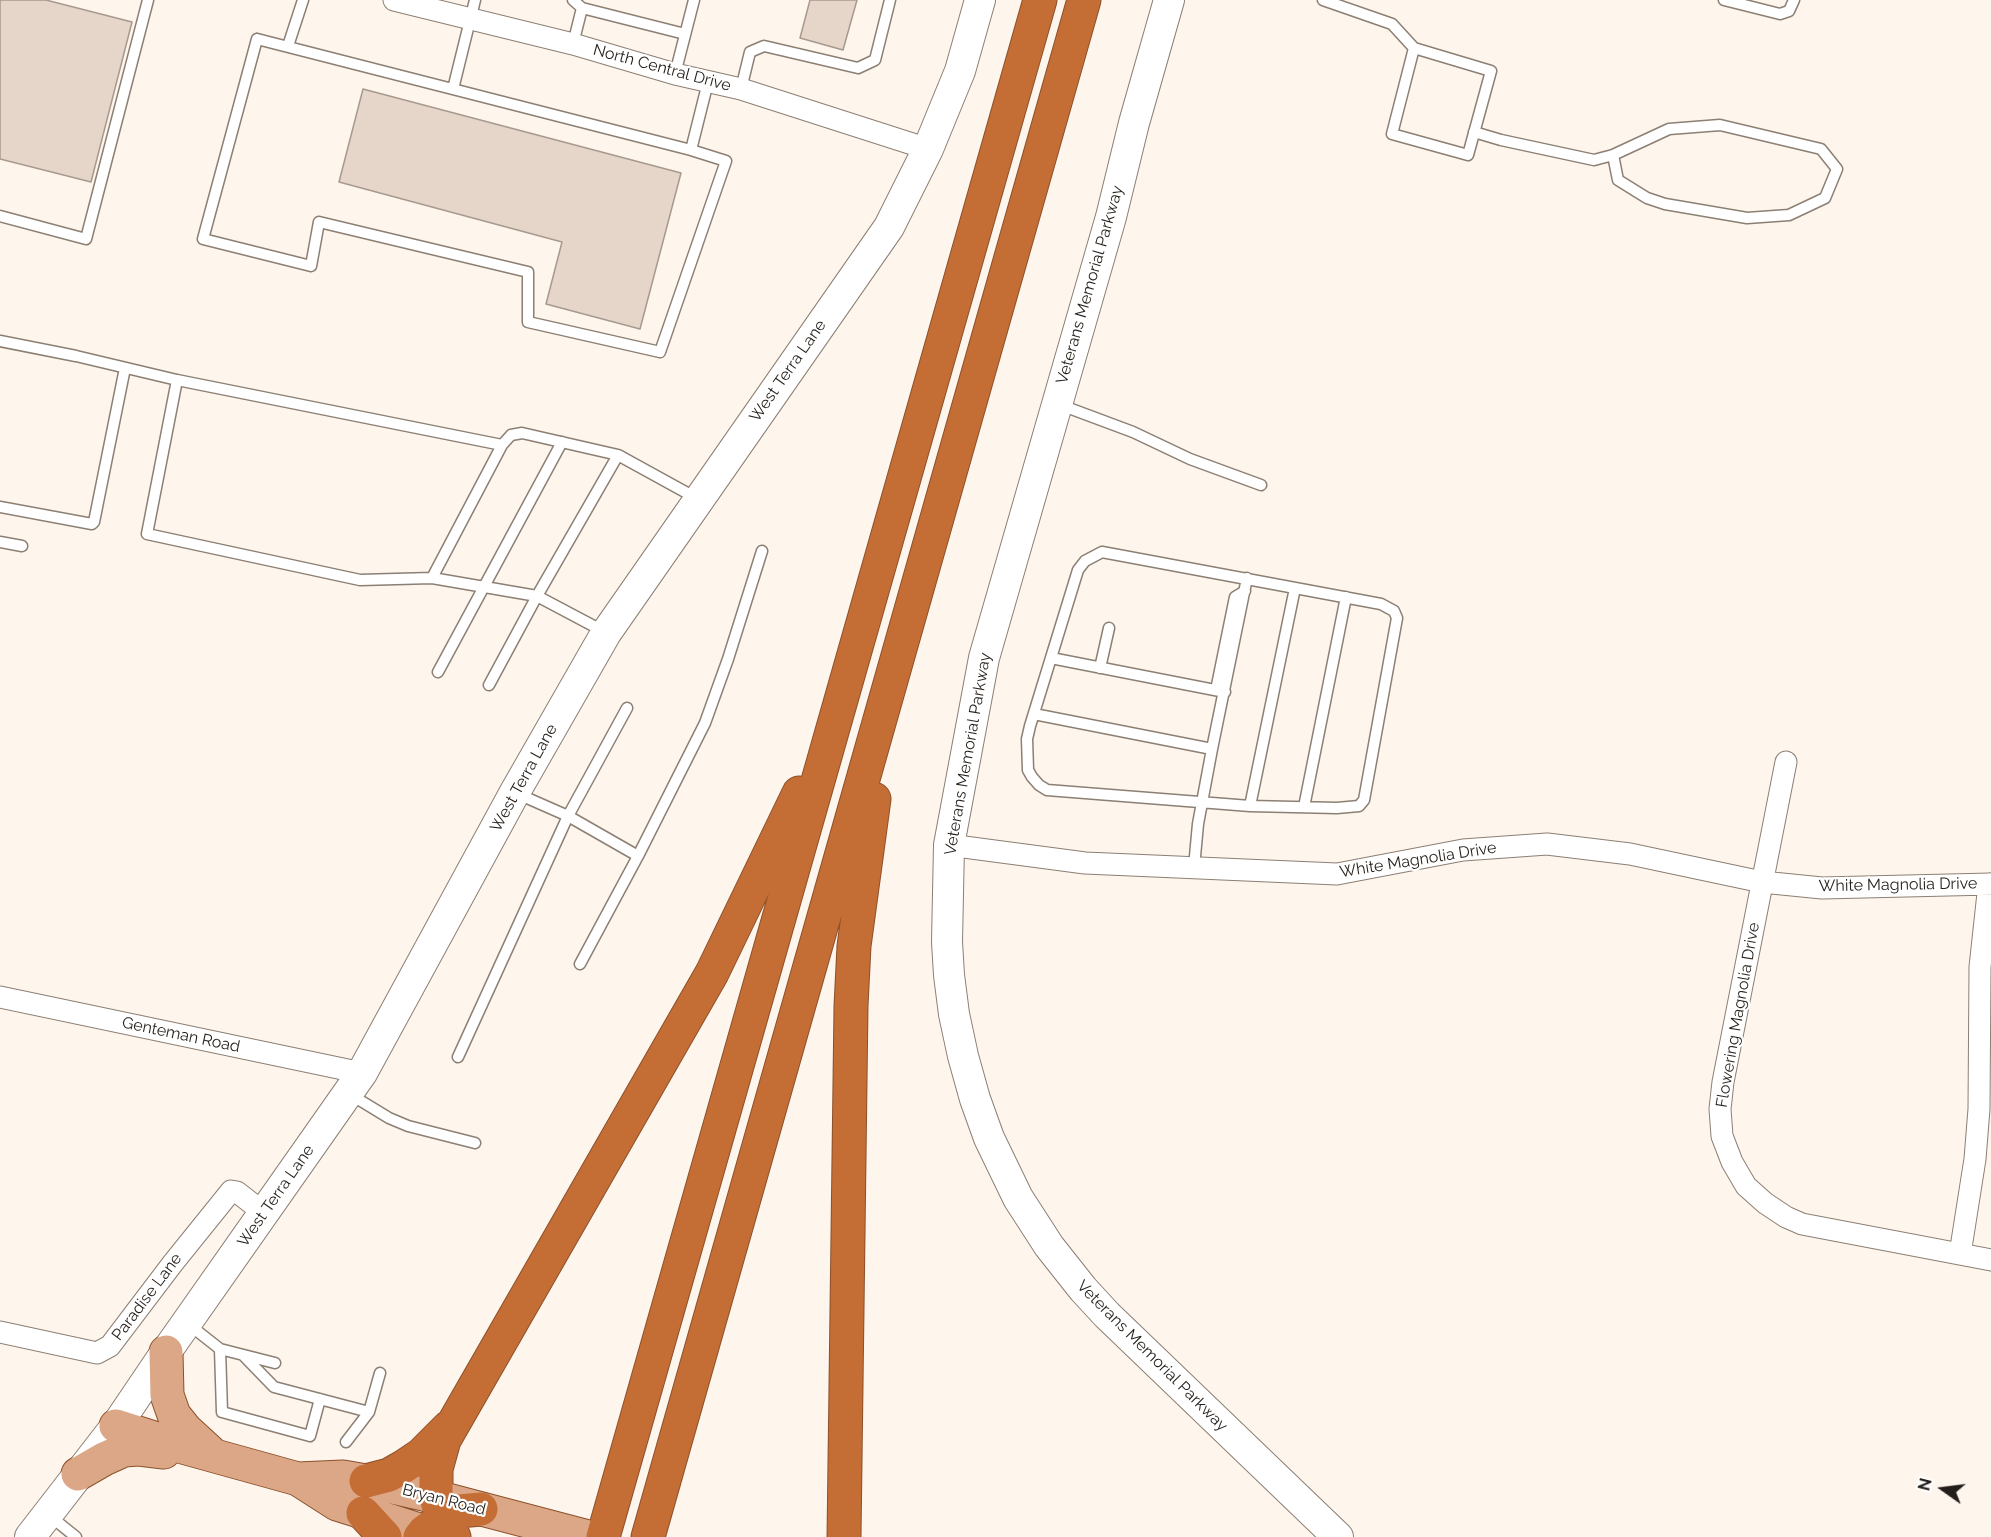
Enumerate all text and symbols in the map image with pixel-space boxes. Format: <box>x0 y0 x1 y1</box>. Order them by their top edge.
street label: North Central Drive <box>591 40 733 96</box>
street label: Veterans Memorial Parkway <box>1052 184 1128 386</box>
street label: West Terra Lane <box>746 316 830 426</box>
street label: Veterans Memorial Parkway <box>941 651 995 857</box>
street label: West Terra Lane <box>486 721 562 835</box>
street label: White Magnolia Drive <box>1338 838 1498 882</box>
street label: White Magnolia Drive <box>1819 874 1977 896</box>
street label: Flowering Magnolia Drive <box>1712 921 1764 1109</box>
street label: Genteman Road <box>120 1013 242 1057</box>
street label: West Terra Lane <box>234 1141 318 1251</box>
street label: Paradise Lane <box>108 1250 186 1344</box>
street label: Veterans Memorial Parkway <box>1073 1277 1231 1435</box>
north arrow <box>1913 1459 1973 1519</box>
text: N <box>1914 1476 1936 1493</box>
street label: Bryan Road <box>400 1480 488 1520</box>

